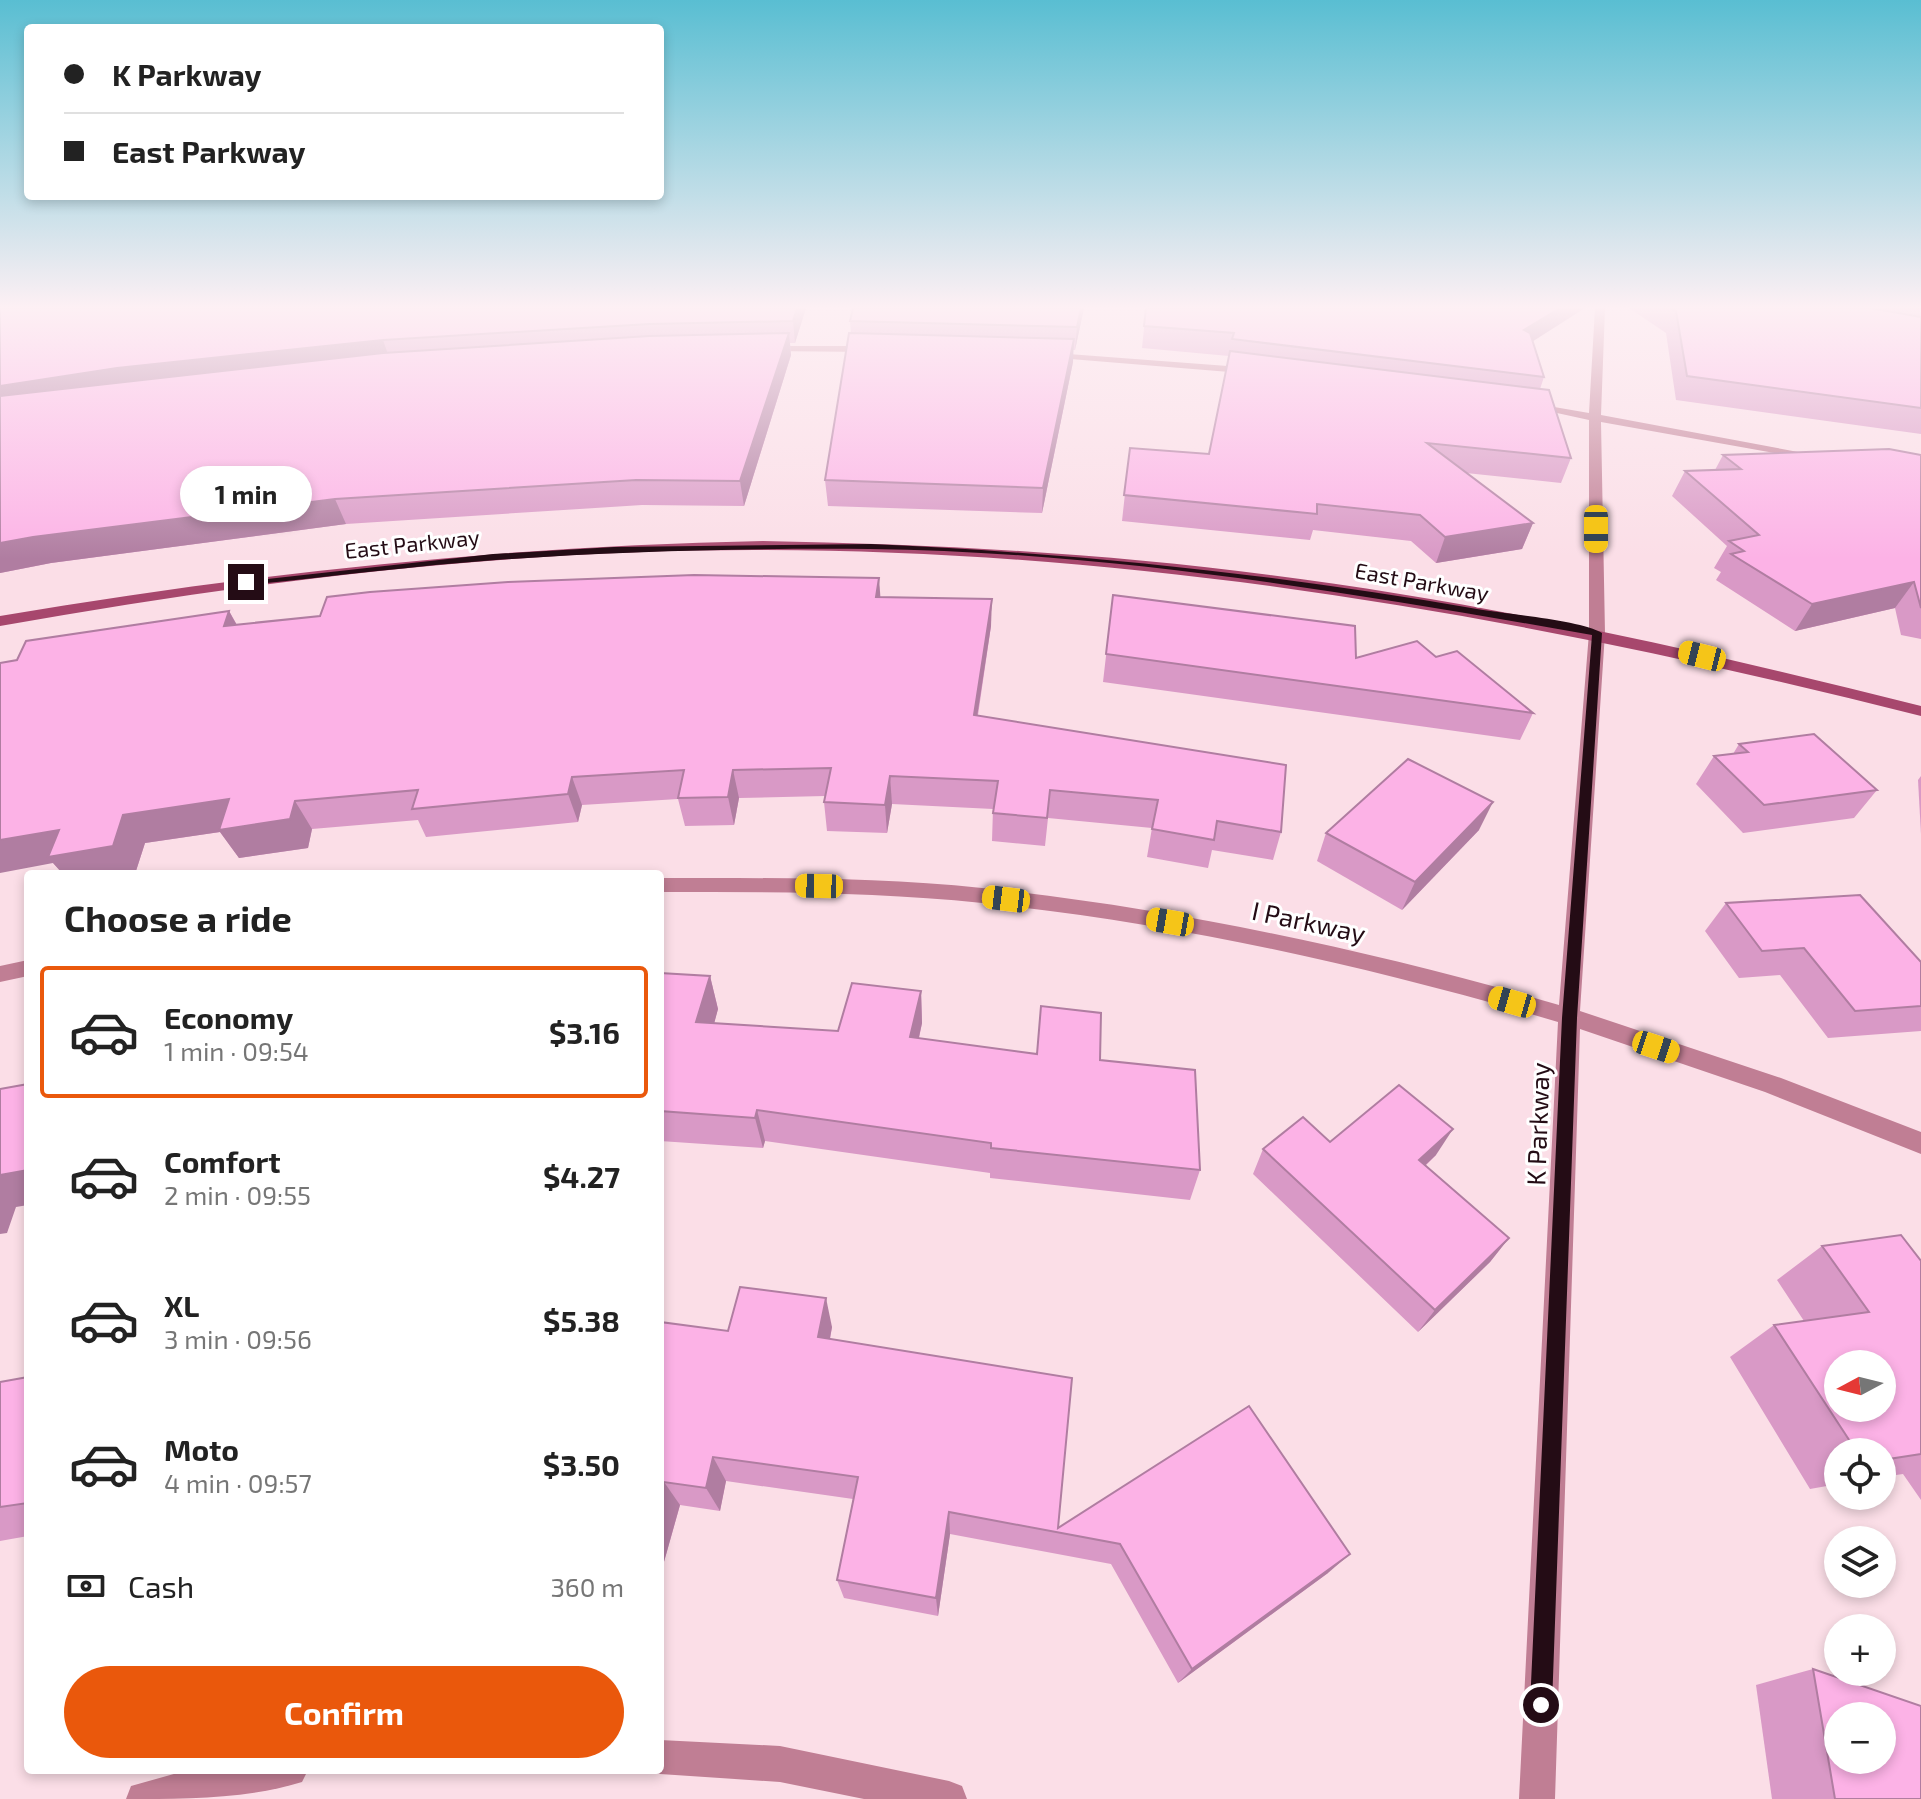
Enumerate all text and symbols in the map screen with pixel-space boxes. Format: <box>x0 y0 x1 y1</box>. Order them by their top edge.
text: K Parkway <box>112 56 262 92</box>
text: East Parkway <box>112 133 306 169</box>
callout: 1 min <box>180 466 312 522</box>
text: 1 min <box>215 478 277 509</box>
car <box>1584 505 1608 553</box>
street label: East Parkway <box>343 523 481 563</box>
street label: East Parkway <box>1353 556 1491 606</box>
route end <box>228 564 264 600</box>
car <box>1676 639 1728 673</box>
car <box>795 874 843 898</box>
car <box>981 884 1031 914</box>
street label: I Parkway <box>1249 894 1369 948</box>
text: Choose a ride <box>64 896 292 939</box>
car <box>1144 906 1196 938</box>
car <box>1486 984 1538 1020</box>
icon: car <box>68 996 140 1068</box>
text: Economy <box>164 999 293 1035</box>
text: $3.16 <box>549 1014 620 1050</box>
car <box>1629 1028 1683 1066</box>
text: 1 min · 09:54 <box>164 1035 309 1066</box>
street label: K Parkway <box>1519 1062 1555 1186</box>
icon: car <box>68 1140 140 1212</box>
text: Comfort <box>164 1143 281 1179</box>
text: $4.27 <box>543 1158 620 1194</box>
text: 2 min · 09:55 <box>164 1179 311 1210</box>
icon: car <box>68 1284 140 1356</box>
text: XL <box>164 1287 199 1323</box>
text: $5.38 <box>543 1302 620 1338</box>
text: 3 min · 09:56 <box>164 1323 312 1354</box>
north arrow <box>1824 1350 1896 1422</box>
map controls <box>1824 1350 1896 1774</box>
icon: car <box>68 1428 140 1500</box>
text: Moto <box>164 1431 239 1467</box>
button: locate <box>1824 1438 1896 1510</box>
text: $3.50 <box>543 1446 620 1482</box>
text: 4 min · 09:57 <box>164 1467 312 1498</box>
button: layers <box>1824 1526 1896 1598</box>
icon: cash <box>64 1564 108 1608</box>
text: Cash <box>128 1568 194 1604</box>
text: 360 m <box>550 1571 624 1602</box>
button: + <box>1824 1614 1896 1686</box>
button: Confirm <box>64 1666 624 1758</box>
route start <box>1523 1687 1559 1723</box>
button: − <box>1824 1702 1896 1774</box>

